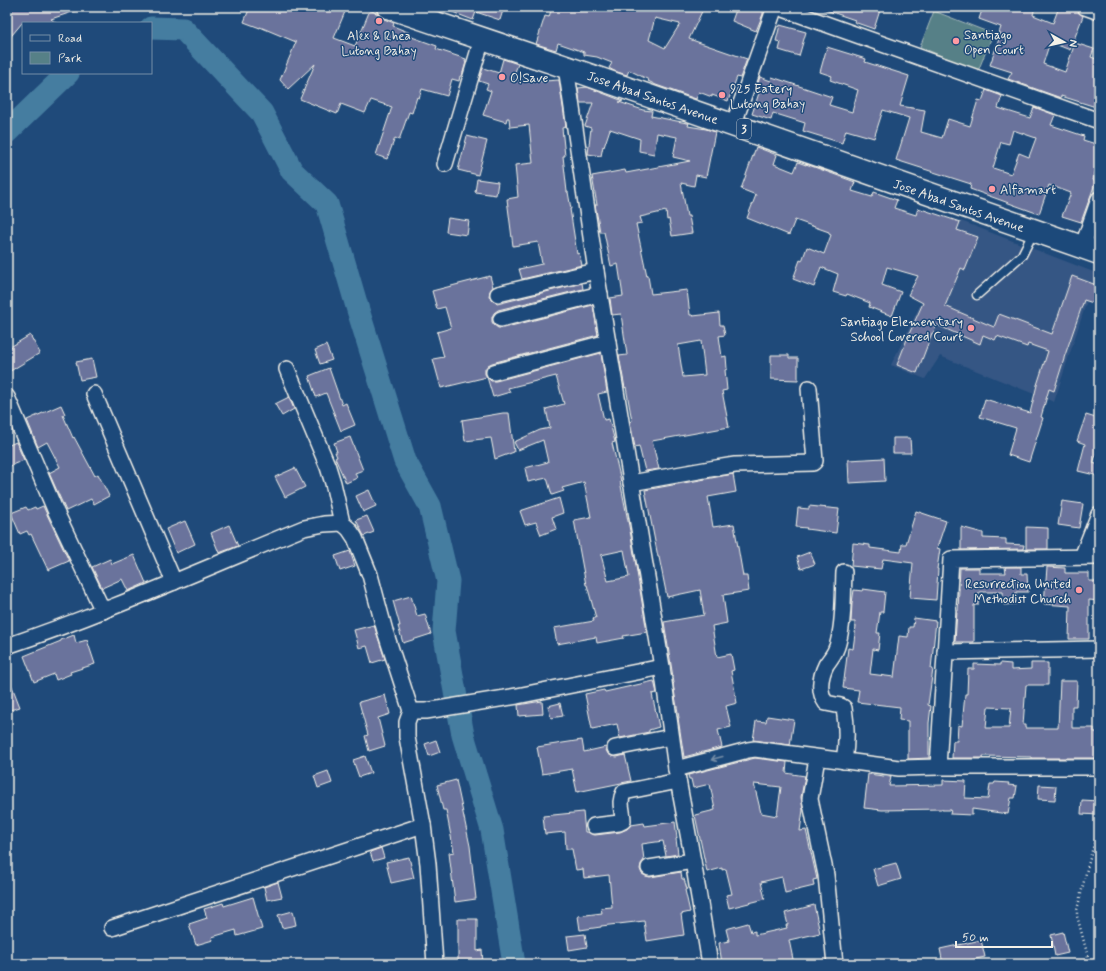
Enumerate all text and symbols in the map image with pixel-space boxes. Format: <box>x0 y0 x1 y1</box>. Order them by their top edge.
marker: Alex & Rhea Lutong Bahay <box>374 16 384 26</box>
legend <box>22 22 152 74</box>
north arrow <box>1044 22 1084 62</box>
place label: Santiago Open Court <box>964 27 1024 59</box>
place label: Alex & Rhea Lutong Bahay <box>341 28 417 60</box>
text: Road <box>58 31 82 47</box>
marker: Santiago Open Court <box>951 36 961 46</box>
text: N <box>1065 39 1080 48</box>
text: Park <box>58 51 82 67</box>
street label: Jose Abad Santos Avenue <box>585 68 720 129</box>
place label: O!Save <box>510 70 549 87</box>
marker: O!Save <box>497 72 507 82</box>
place label: 925 Eatery Lutong Bahay <box>730 81 805 113</box>
marker: 925 Eatery Lutong Bahay <box>717 90 727 100</box>
road number: 3 <box>737 119 751 139</box>
street label: Jose Abad Santos Avenue <box>891 176 1026 237</box>
place label: Alfamart <box>1000 182 1056 199</box>
marker: Alfamart <box>987 184 997 194</box>
place label: Santiago Elementary School Covered Court <box>840 314 963 346</box>
marker: Santiago Elementary School Covered Court <box>966 323 976 333</box>
place label: Resurrection United Methodist Church <box>965 576 1071 608</box>
marker: Resurrection United Methodist Church <box>1074 585 1084 595</box>
one-way arrow <box>711 755 724 762</box>
scale bar <box>956 923 1052 949</box>
text: 50 m <box>962 930 989 946</box>

